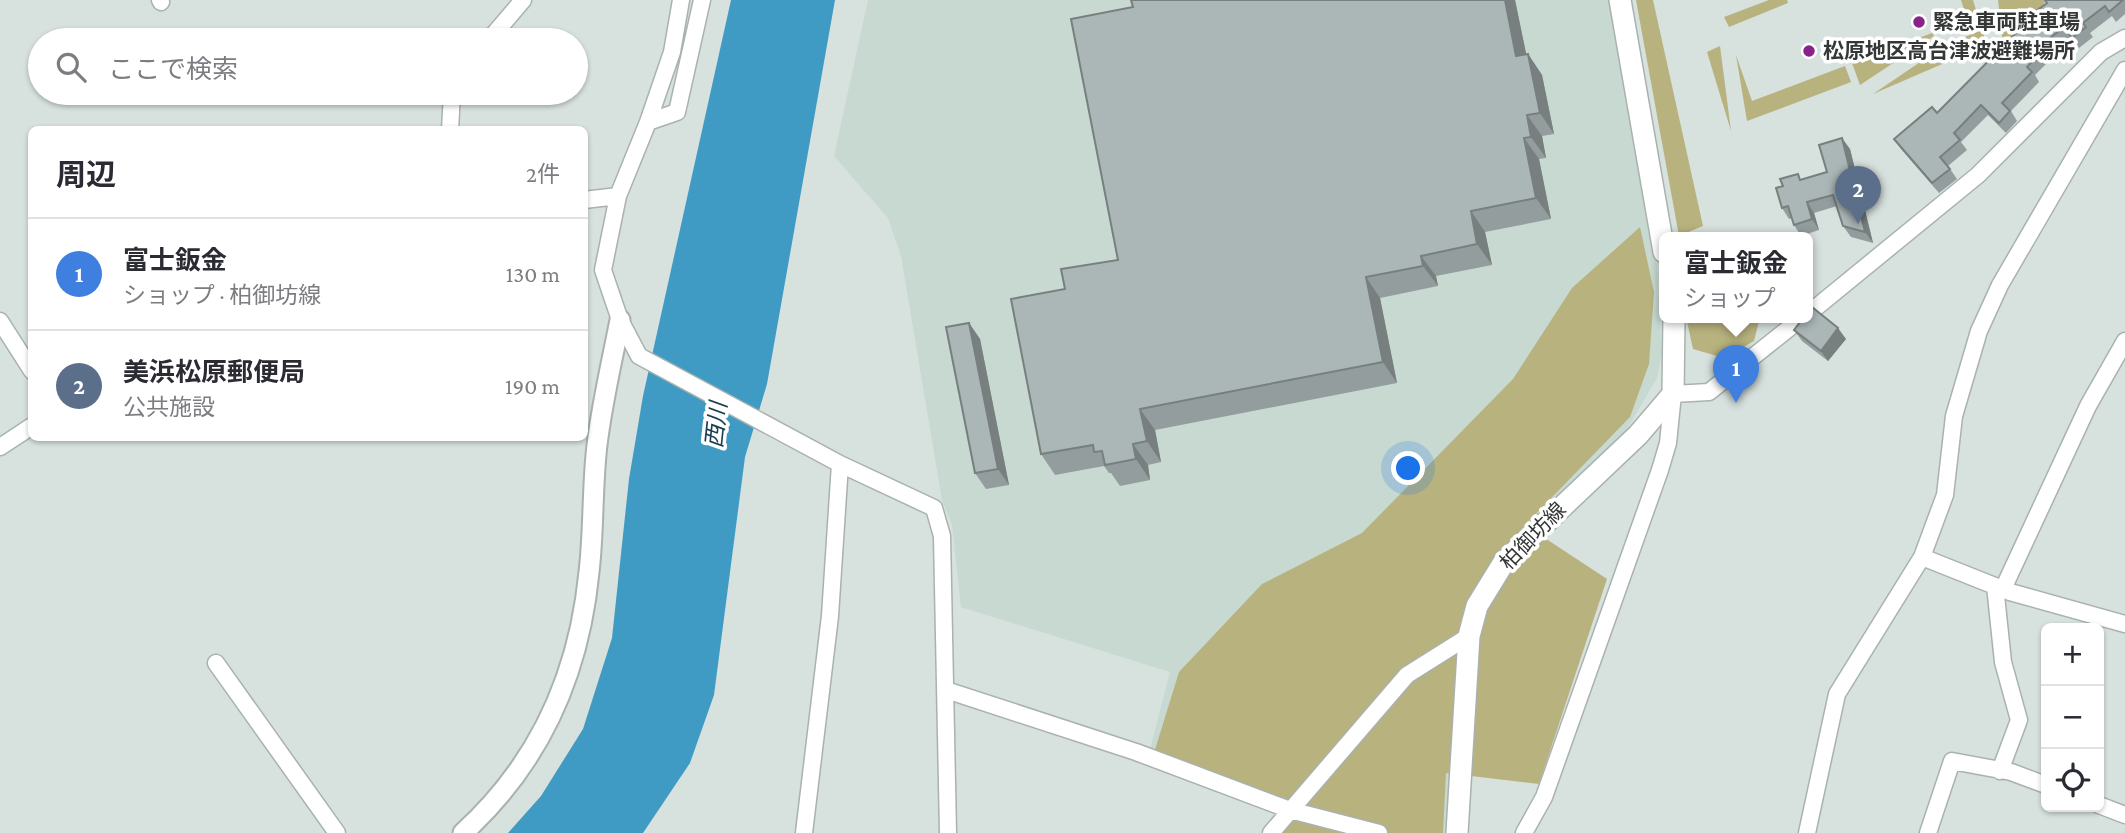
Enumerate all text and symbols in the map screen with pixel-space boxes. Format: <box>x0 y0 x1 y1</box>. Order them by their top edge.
place label: 緊急車両駐車場 <box>1933 10 2080 34</box>
marker: 緊急車両駐車場 <box>1911 14 1927 30</box>
search box <box>28 28 588 105</box>
place label: 松原地区高台津波避難場所 <box>1823 39 2075 63</box>
marker: 松原地区高台津波避難場所 <box>1801 43 1817 59</box>
icon: search <box>52 48 90 86</box>
text: ここで検索 <box>108 55 238 84</box>
text: 周辺 <box>56 158 116 191</box>
text: 2件 <box>526 161 560 187</box>
pin: 2 <box>1835 166 1881 224</box>
popup <box>1659 232 1813 323</box>
text: 富士鈑金 <box>123 246 227 275</box>
text: 富士鈑金 <box>1684 249 1788 278</box>
text: 1 <box>75 261 83 287</box>
text: 130 m <box>506 261 560 287</box>
text: ショップ · 柏御坊線 <box>123 282 321 308</box>
text: ショップ <box>1684 285 1776 311</box>
pin: 1 <box>1713 345 1759 403</box>
text: 美浜松原郵便局 <box>123 358 305 387</box>
text: 2 <box>73 373 85 399</box>
text: 190 m <box>505 373 560 399</box>
text: 公共施設 <box>123 394 215 420</box>
water label: 西川 <box>701 398 732 449</box>
your location <box>1391 451 1425 485</box>
street label: 柏御坊線 <box>1495 497 1571 575</box>
map controls <box>2041 623 2104 812</box>
button: + <box>2041 623 2104 686</box>
button: − <box>2041 686 2104 749</box>
button: locate <box>2041 749 2104 812</box>

